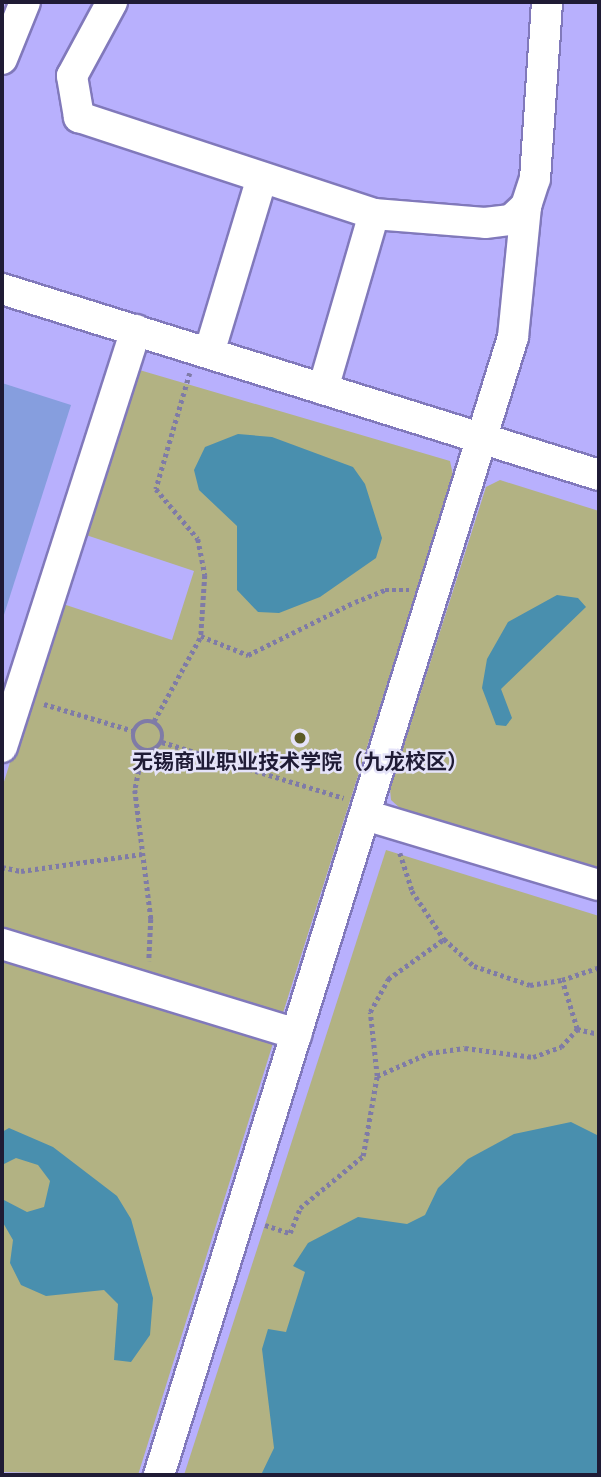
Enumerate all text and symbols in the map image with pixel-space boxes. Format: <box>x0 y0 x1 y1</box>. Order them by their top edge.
marker: 无锡商业职业技术学院（九龙校区） <box>292 730 308 746</box>
place label: 无锡商业职业技术学院（九龙校区） <box>132 749 468 775</box>

